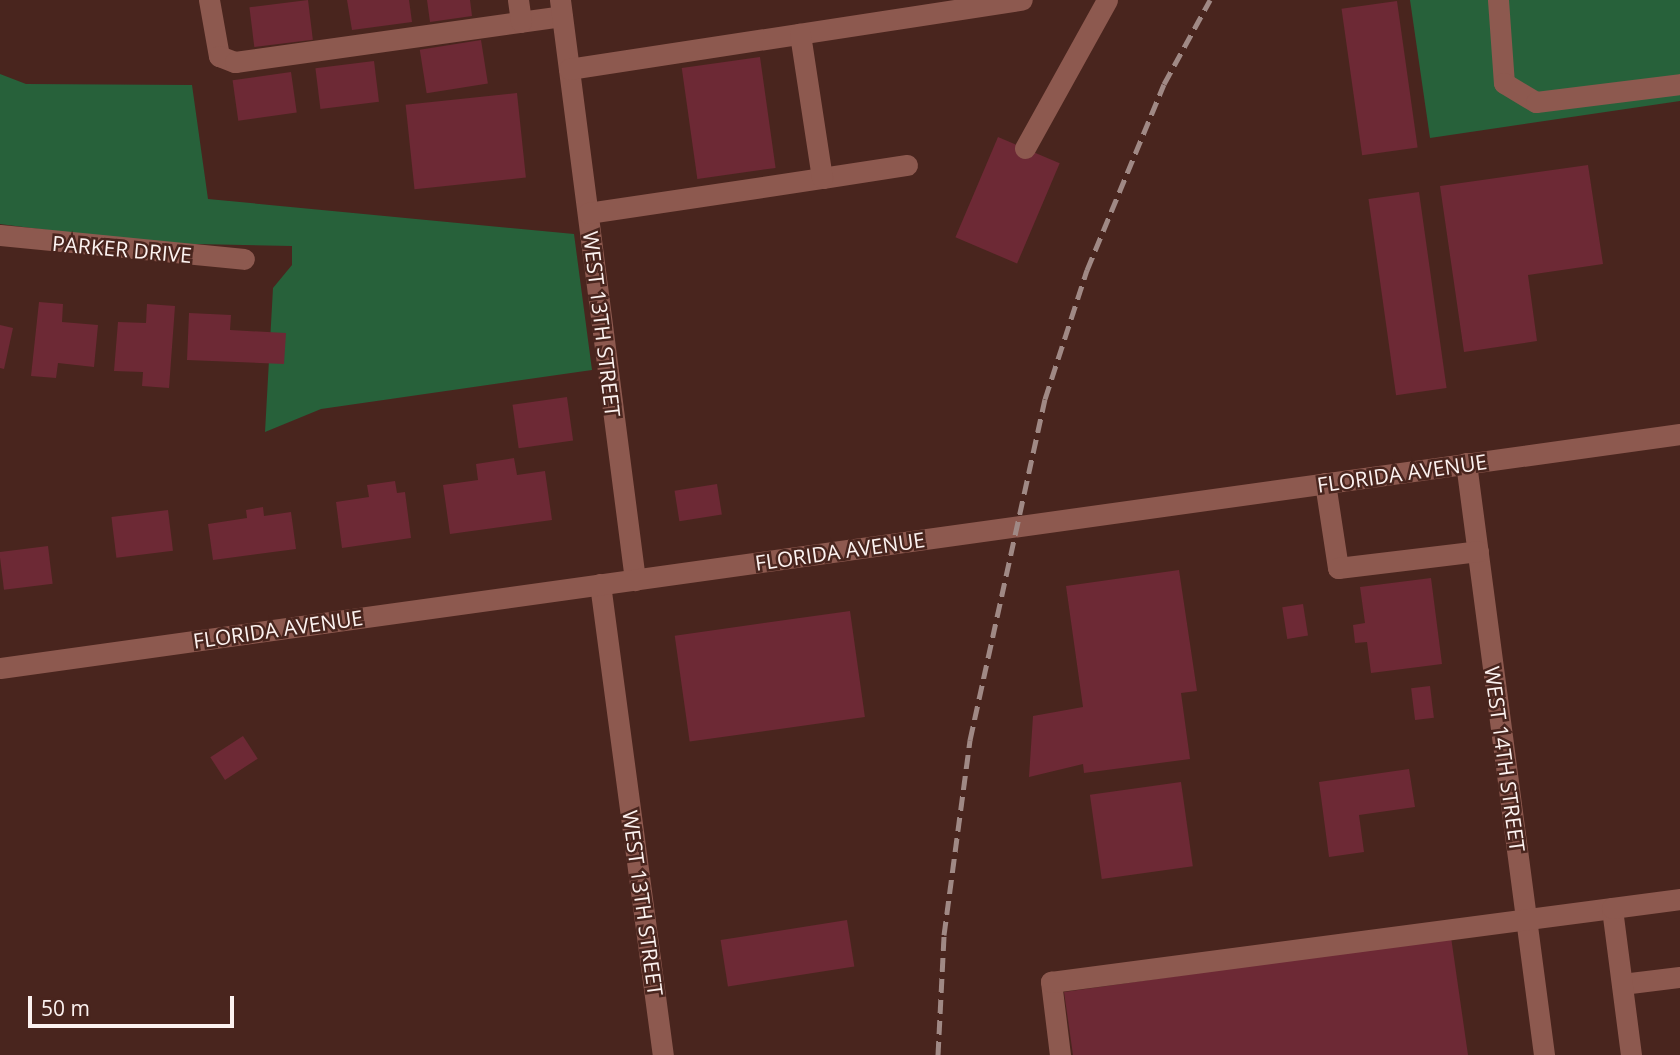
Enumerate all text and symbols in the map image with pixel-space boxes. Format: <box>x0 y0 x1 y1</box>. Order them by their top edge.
street label: PARKER DRIVE <box>51 230 193 268</box>
street label: WEST 13TH STREET <box>578 230 626 418</box>
street label: FLORIDA AVENUE <box>1315 449 1489 497</box>
street label: FLORIDA AVENUE <box>753 527 927 575</box>
street label: FLORIDA AVENUE <box>191 605 365 653</box>
street label: WEST 14TH STREET <box>1480 665 1530 853</box>
street label: WEST 13TH STREET <box>618 809 668 997</box>
scale bar <box>32 982 238 1026</box>
text: 50 m <box>41 994 90 1022</box>

